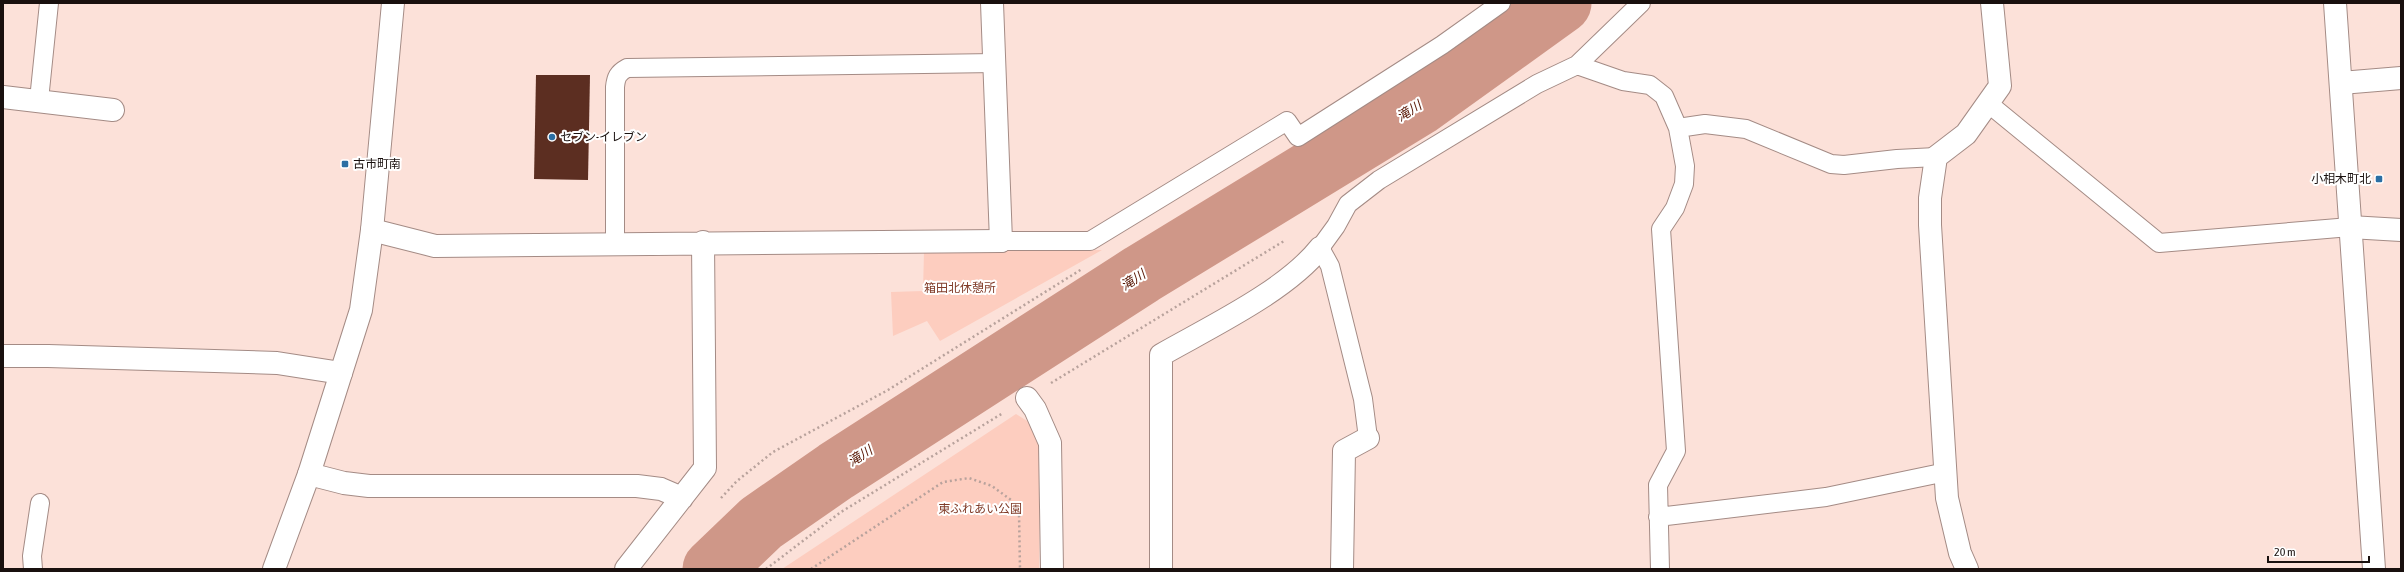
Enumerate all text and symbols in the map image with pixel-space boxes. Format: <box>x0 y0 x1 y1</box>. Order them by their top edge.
water label: 滝川 <box>1394 97 1426 124</box>
place label: セブン-イレブン <box>560 130 647 144</box>
marker: セブン-イレブン <box>547 132 557 142</box>
place label: 古市町南 <box>353 157 401 171</box>
marker: 古市町南 <box>340 159 350 169</box>
place label: 小相木町北 <box>2311 172 2371 186</box>
marker: 小相木町北 <box>2374 174 2384 184</box>
water label: 滝川 <box>1118 266 1150 293</box>
park label: 箱田北休憩所 <box>924 281 996 295</box>
water label: 滝川 <box>845 442 877 469</box>
park label: 東ふれあい公園 <box>938 502 1022 516</box>
scale bar <box>2268 538 2369 564</box>
text: 20 m <box>2274 545 2296 559</box>

